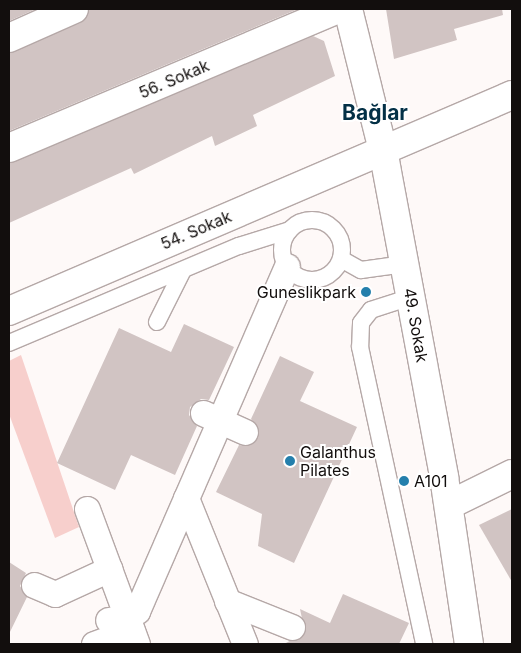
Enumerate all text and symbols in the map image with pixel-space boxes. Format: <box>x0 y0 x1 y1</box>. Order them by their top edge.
street label: 56. Sokak <box>136 56 212 102</box>
district label: Bağlar <box>342 100 408 126</box>
street label: 54. Sokak <box>158 207 234 253</box>
place label: Guneslikpark <box>257 282 356 302</box>
marker: Guneslikpark <box>360 286 372 298</box>
street label: 49. Sokak <box>400 286 432 364</box>
place label: Galanthus Pilates <box>300 442 376 480</box>
marker: Galanthus Pilates <box>284 455 296 467</box>
place label: A101 <box>414 471 448 491</box>
marker: A101 <box>398 475 410 487</box>

